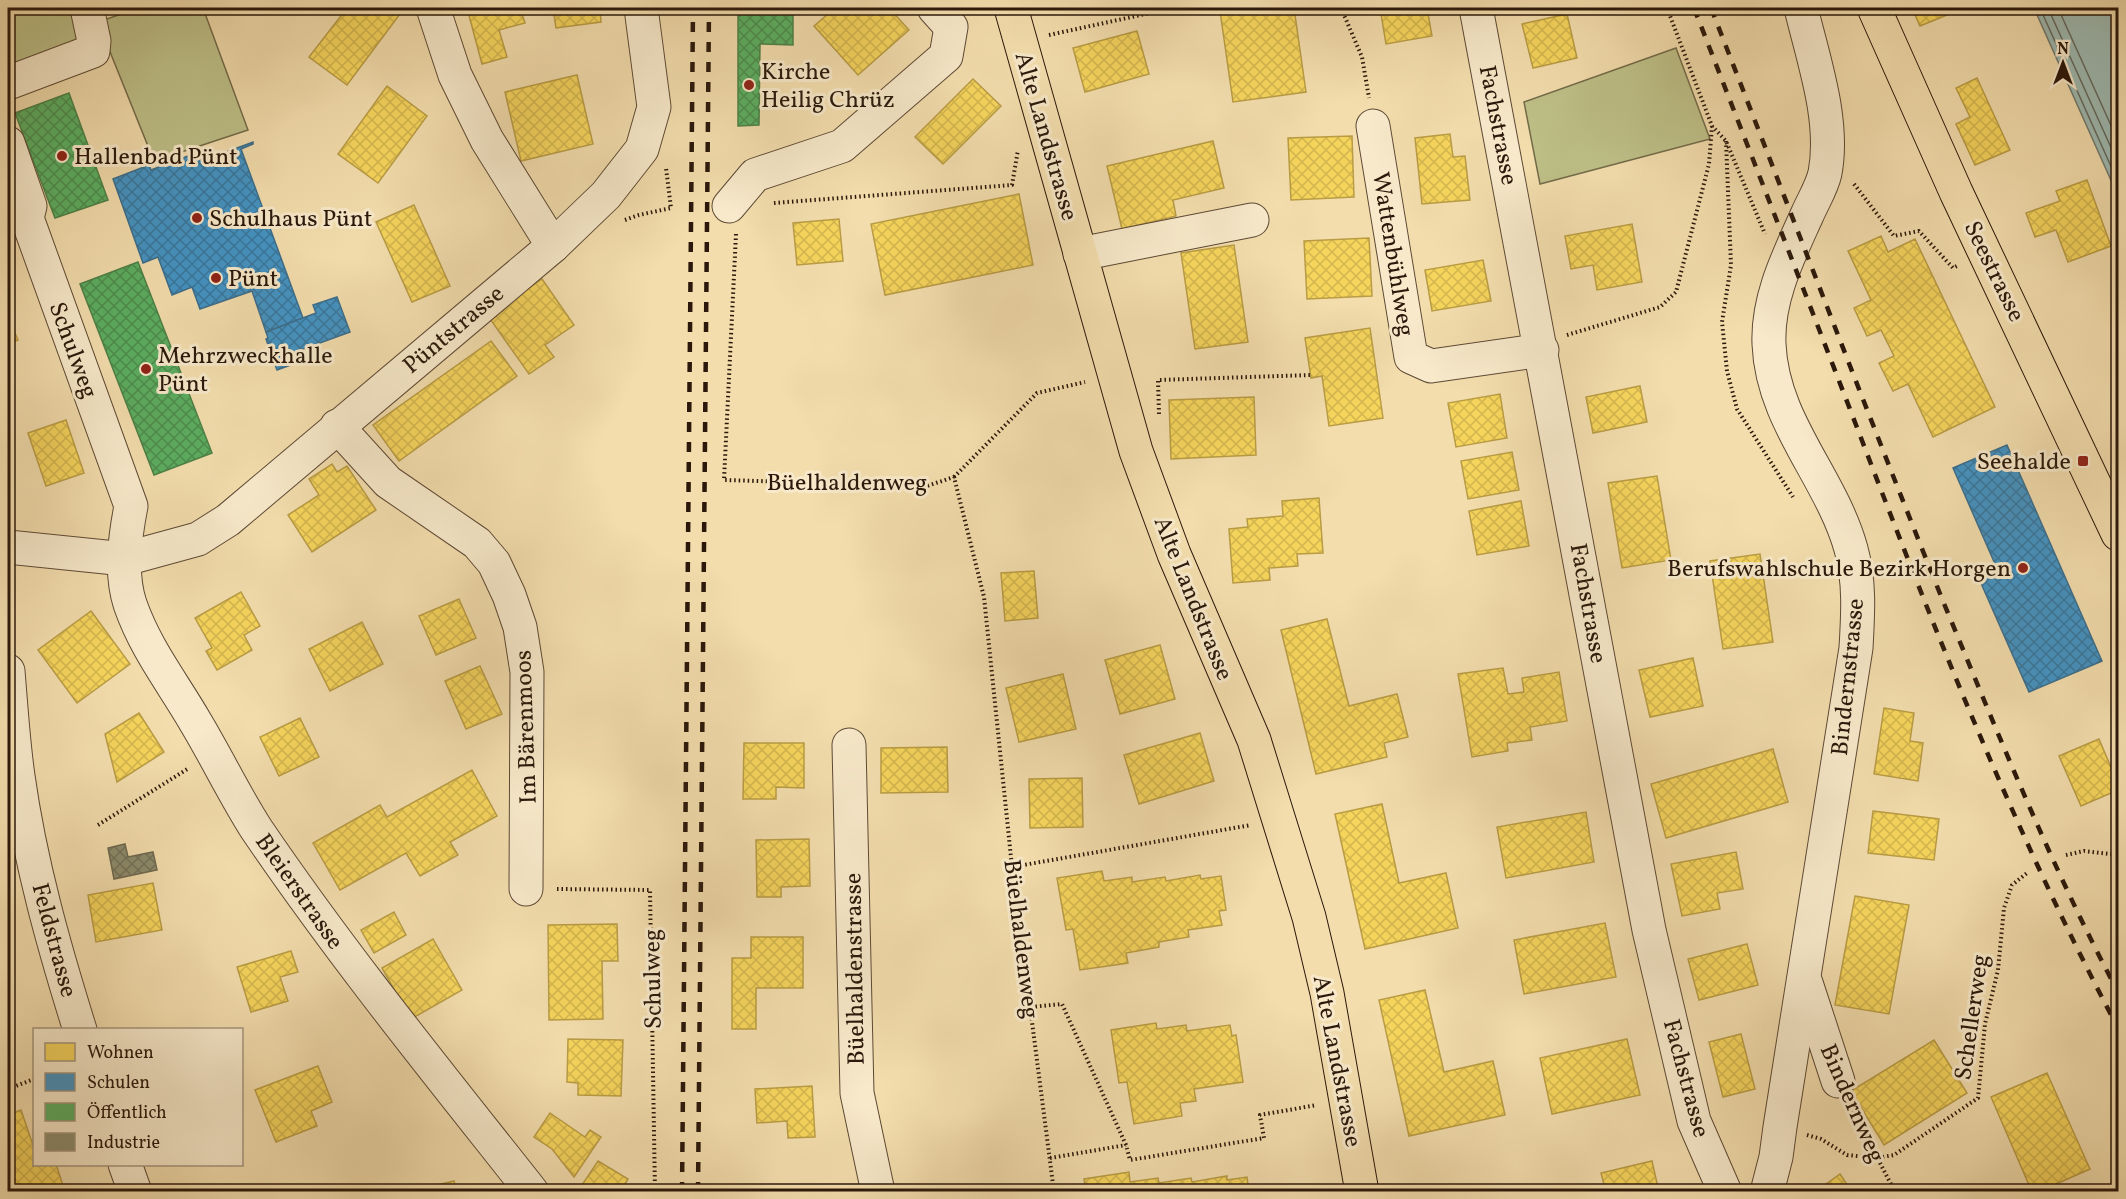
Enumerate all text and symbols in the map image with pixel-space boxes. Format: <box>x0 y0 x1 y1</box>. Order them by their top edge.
north arrow <box>2033 33 2093 93</box>
text: N <box>2057 39 2069 61</box>
street label: Alte Landstrasse <box>1005 48 1085 225</box>
place label: Kirche Heilig Chrüz <box>761 56 895 118</box>
street label: Fachstrasse <box>1469 63 1525 188</box>
marker: Kirche Heilig Chrüz <box>742 78 756 92</box>
place label: Hallenbad Pünt <box>74 141 238 175</box>
marker: Hallenbad Pünt <box>55 149 69 163</box>
street label: Wattenbühlweg <box>1362 170 1422 339</box>
place label: Schulhaus Pünt <box>209 203 373 237</box>
marker: Schulhaus Pünt <box>190 211 204 225</box>
street label: Seestrasse <box>1954 216 2032 328</box>
place label: Pünt <box>228 263 278 297</box>
marker: Pünt <box>209 271 223 285</box>
street label: Püntstrasse <box>396 278 512 383</box>
street label: Schulweg <box>39 298 105 404</box>
place label: Mehrzweckhalle Pünt <box>158 340 333 402</box>
marker: Mehrzweckhalle Pünt <box>139 362 153 376</box>
place label: Seehalde <box>1977 446 2071 480</box>
marker: Seehalde <box>2076 454 2090 468</box>
street label: Büelhaldenweg <box>767 467 927 501</box>
street label: Alte Landstrasse <box>1144 512 1241 686</box>
street label: Fachstrasse <box>1560 541 1614 666</box>
place label: Berufswahlschule Bezirk Horgen <box>1667 553 2011 587</box>
marker: Berufswahlschule Bezirk Horgen <box>2016 561 2030 575</box>
street label: Bindernstrasse <box>1824 597 1874 758</box>
street label: Im Bärenmoos <box>507 649 547 805</box>
street label: Bleierstrasse <box>246 827 351 957</box>
street label: Büelhaldenweg <box>993 857 1047 1021</box>
street label: Büelhaldenstrasse <box>837 873 875 1065</box>
street label: Feldstrasse <box>22 880 85 1001</box>
street label: Schulweg <box>636 928 672 1029</box>
street label: Schellerweg <box>1947 952 1999 1082</box>
street label: Alte Landstrasse <box>1303 973 1369 1150</box>
street label: Fachstrasse <box>1653 1016 1717 1141</box>
legend <box>33 1028 243 1166</box>
street label: Bindernweg <box>1810 1039 1892 1169</box>
text: Wohnen <box>87 1041 154 1066</box>
text: Schulen <box>87 1071 150 1096</box>
text: Öffentlich <box>87 1101 167 1126</box>
text: Industrie <box>87 1131 160 1156</box>

